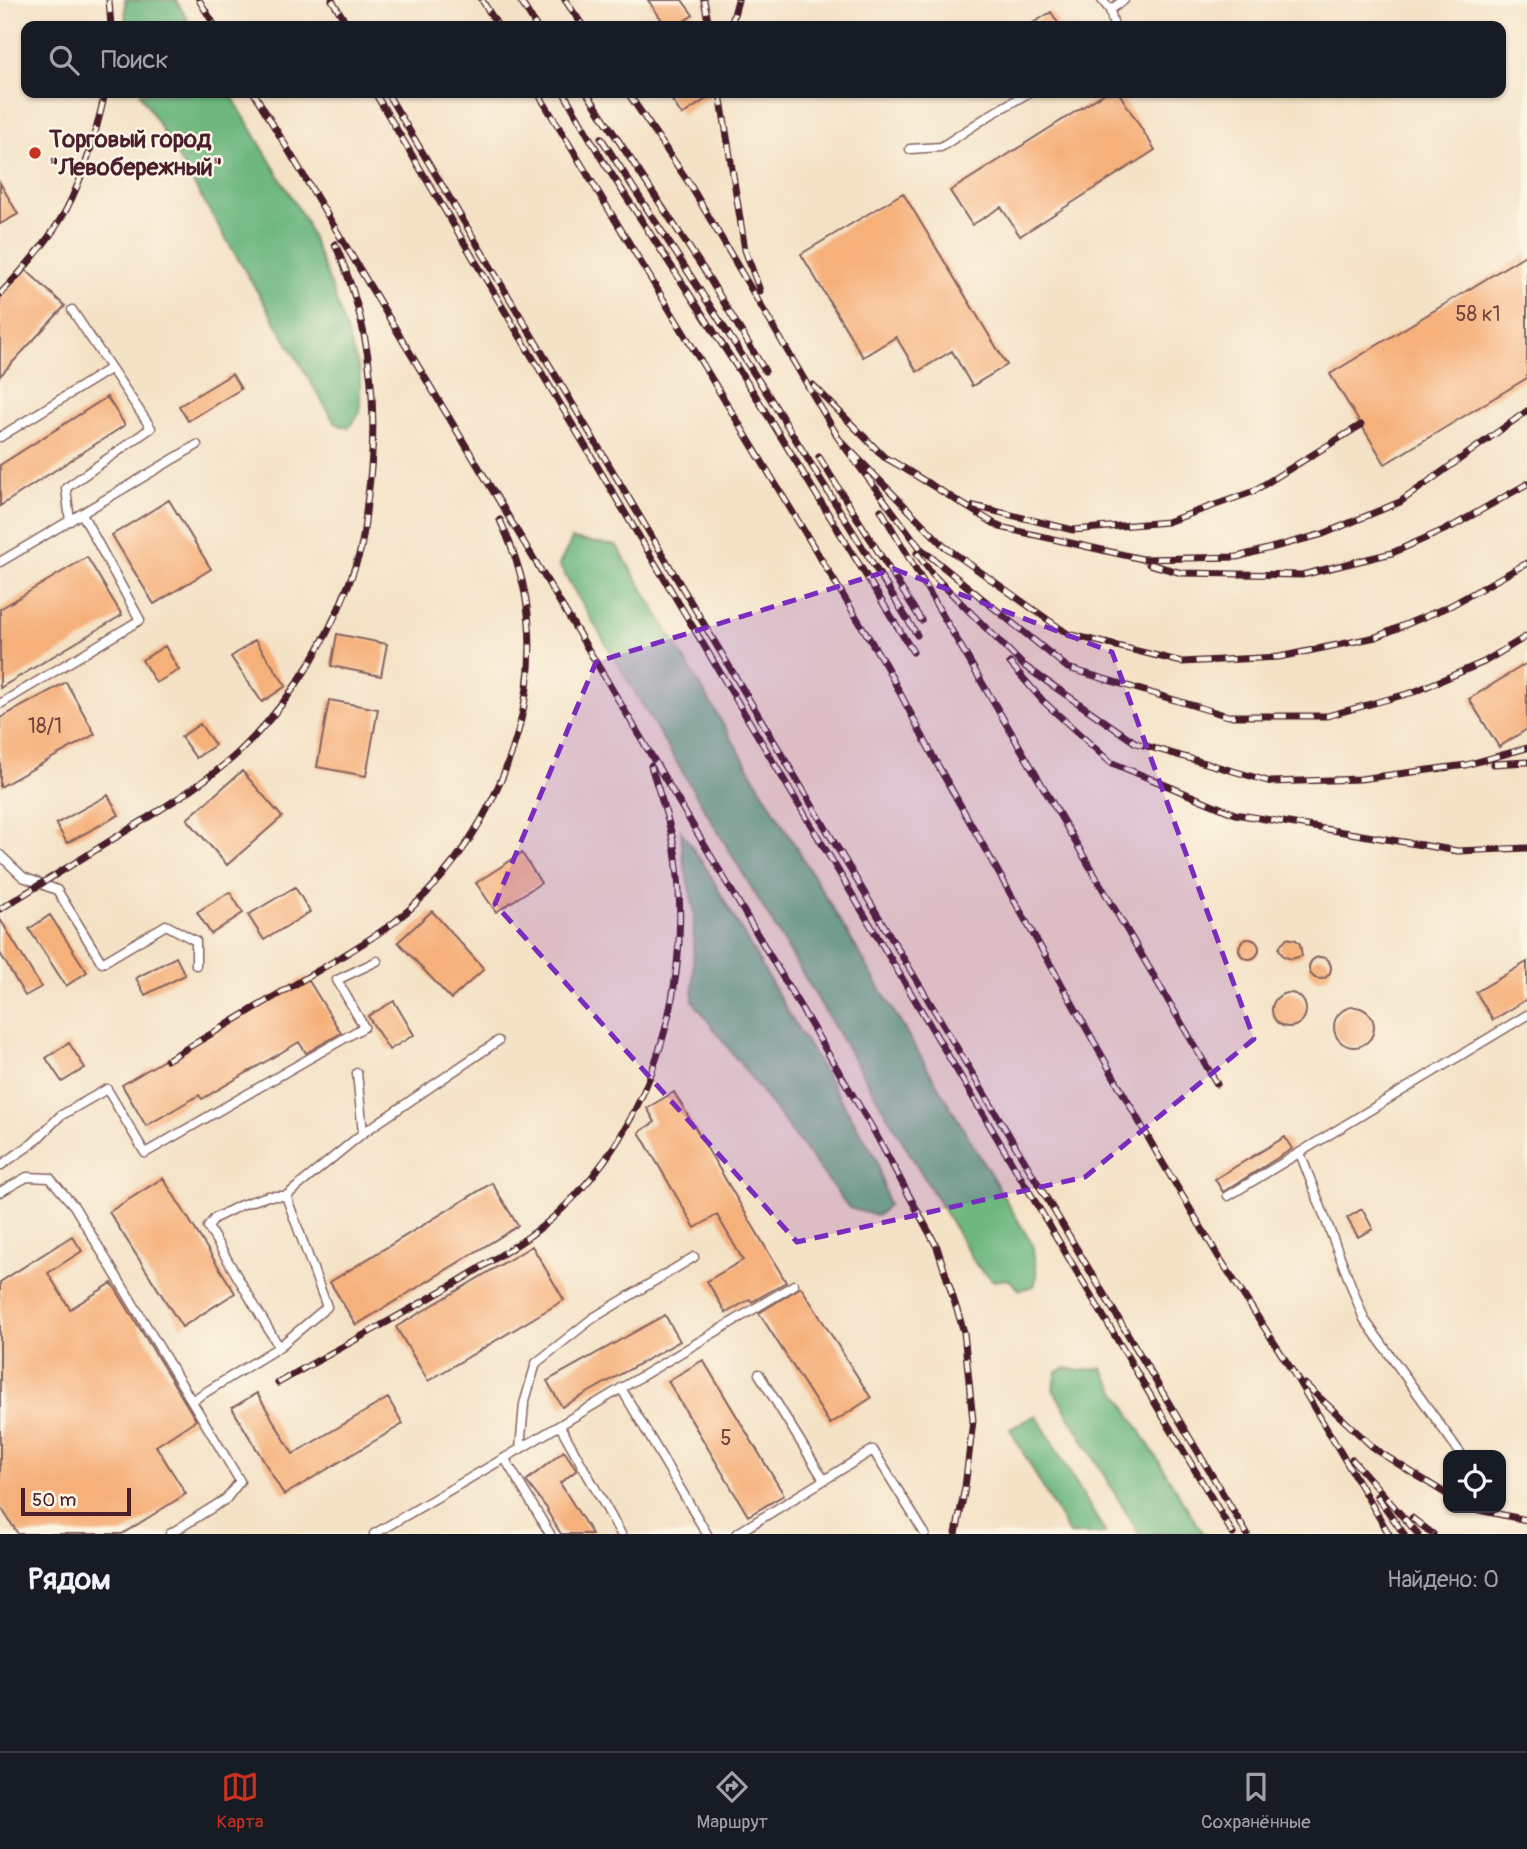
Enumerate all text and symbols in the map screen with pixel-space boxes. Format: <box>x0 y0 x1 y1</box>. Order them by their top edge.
search box <box>21 21 1506 98</box>
icon: search <box>45 41 83 79</box>
text: Поиск <box>101 44 169 76</box>
place label: Торговый город "Левобережный" <box>48 125 222 182</box>
marker: Торговый город "Левобережный" <box>27 145 43 161</box>
house number: 58 к1 <box>1455 301 1501 328</box>
house number: 18/1 <box>28 713 62 740</box>
house number: 5 <box>720 1425 732 1452</box>
map controls <box>1443 1450 1506 1513</box>
button: locate <box>1443 1450 1506 1513</box>
scale bar <box>21 1485 131 1517</box>
text: 50 m <box>32 1488 76 1512</box>
text: Рядом <box>28 1561 111 1598</box>
text: Найдено: 0 <box>1387 1565 1499 1594</box>
tab: Карта <box>216 1768 264 1834</box>
tab: Маршрут <box>697 1768 768 1834</box>
tab: Сохранённые <box>1201 1768 1311 1834</box>

